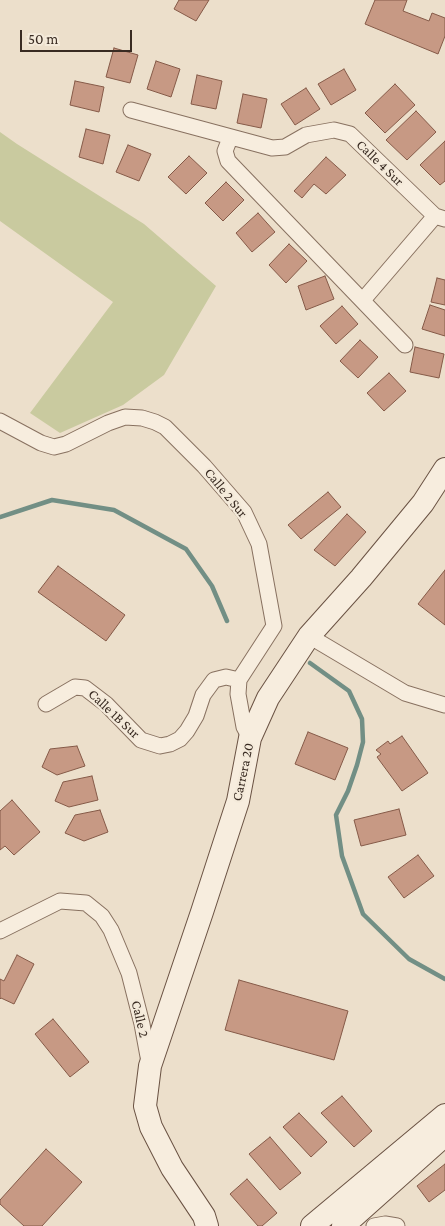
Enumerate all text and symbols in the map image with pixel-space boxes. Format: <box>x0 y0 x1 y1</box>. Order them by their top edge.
scale bar <box>22 20 135 52</box>
text: 50 m <box>28 31 58 47</box>
street label: Calle 4 Sur <box>353 136 407 190</box>
street label: Calle 2 Sur <box>201 465 251 521</box>
street label: Calle 1B Sur <box>85 686 143 742</box>
street label: Carrera 20 <box>229 741 257 803</box>
street label: Calle 2 <box>128 999 152 1039</box>

